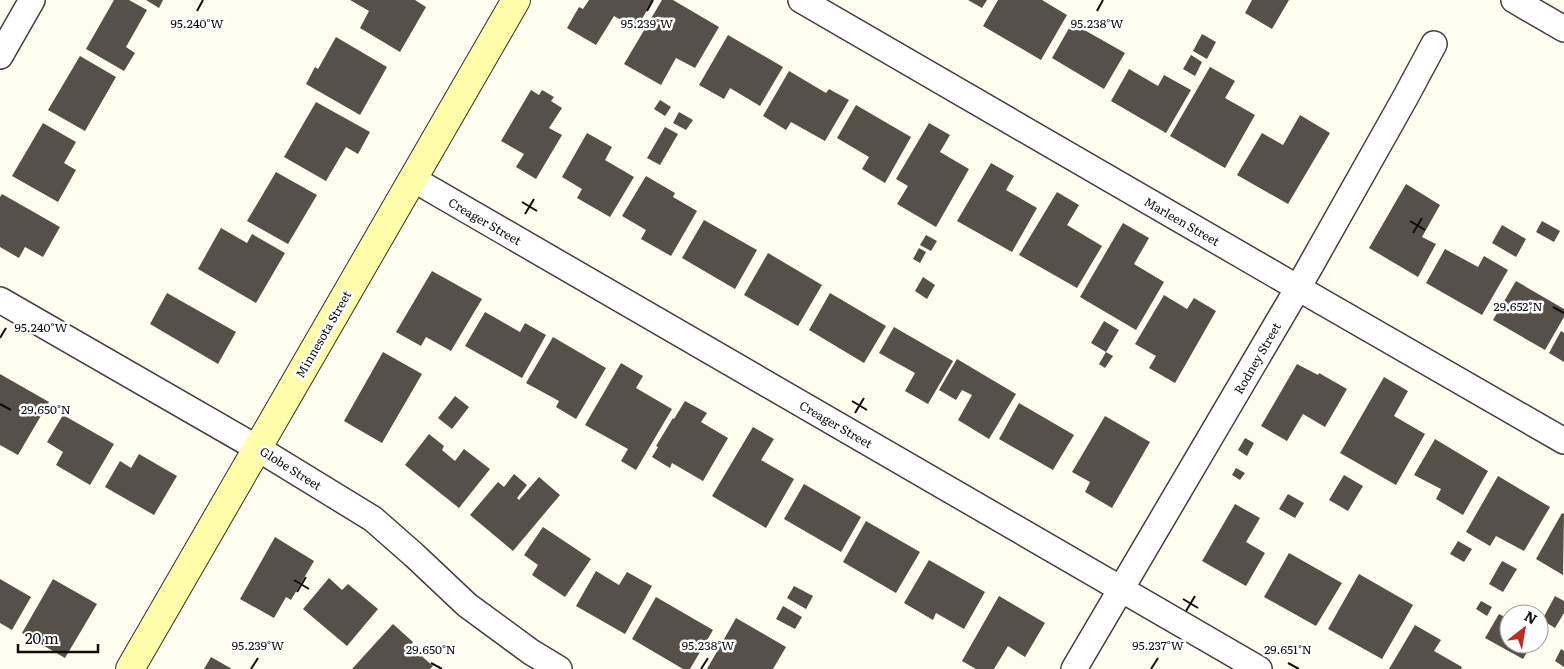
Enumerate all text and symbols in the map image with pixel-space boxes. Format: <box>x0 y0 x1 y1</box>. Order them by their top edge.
text: 95.240°W <box>170 14 224 32</box>
text: 95.239°W <box>621 14 673 32</box>
text: 95.238°W <box>1071 14 1123 32</box>
street label: Marleen Street <box>1141 192 1223 250</box>
street label: Creager Street <box>445 193 525 249</box>
street label: Minnesota Street <box>291 287 355 381</box>
text: 29.652°N <box>1494 297 1542 315</box>
text: 95.240°W <box>14 318 68 336</box>
street label: Rodney Street <box>1229 319 1285 397</box>
street label: Creager Street <box>796 396 876 452</box>
text: 29.650°N <box>21 400 71 418</box>
street label: Globe Street <box>257 442 326 494</box>
north arrow <box>1499 604 1549 654</box>
text: N <box>1521 605 1542 629</box>
scale bar <box>18 622 98 654</box>
text: 20 m <box>25 626 59 649</box>
text: 95.239°W <box>232 636 284 654</box>
text: 95.238°W <box>682 636 734 654</box>
text: 95.237°W <box>1132 636 1184 654</box>
text: 29.650°N <box>406 640 456 658</box>
text: 29.651°N <box>1264 640 1312 658</box>

